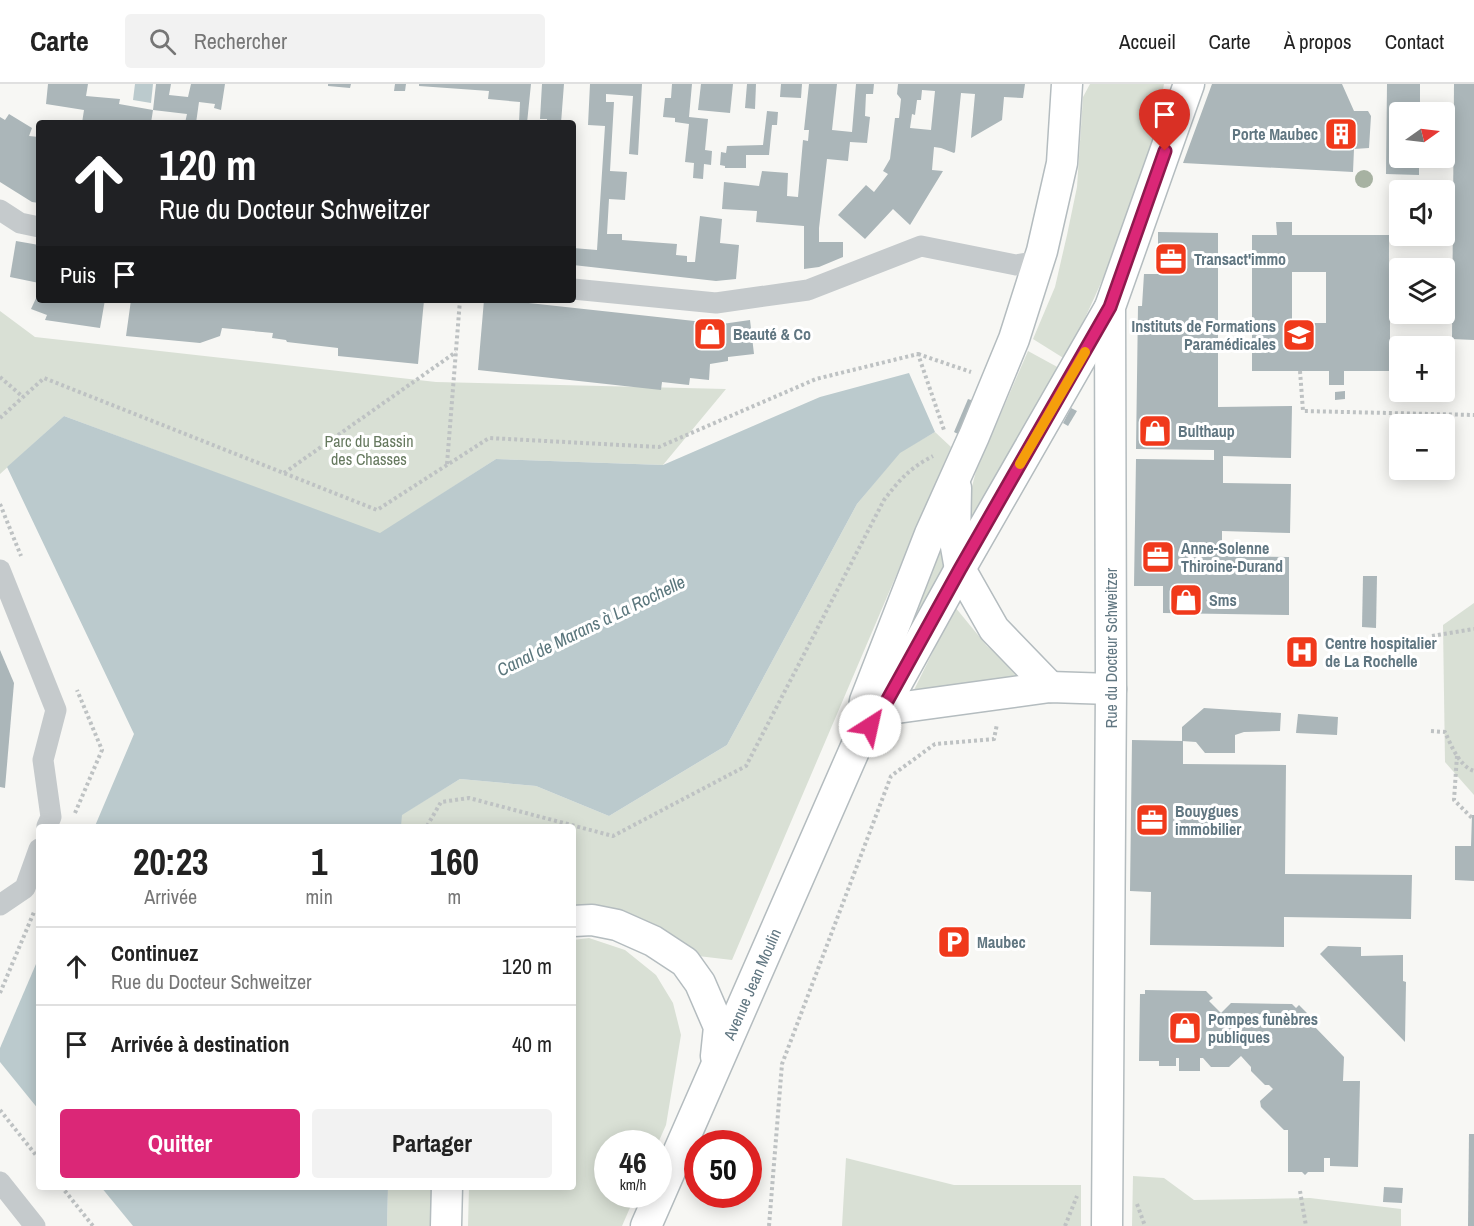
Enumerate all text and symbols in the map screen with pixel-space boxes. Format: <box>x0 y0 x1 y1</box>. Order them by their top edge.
search box <box>125 14 545 68</box>
text: Carte <box>30 22 89 60</box>
icon: search <box>146 25 179 58</box>
text: Rechercher <box>194 26 287 56</box>
text: Accueil <box>1119 27 1176 56</box>
text: Carte <box>1209 27 1251 56</box>
text: À propos <box>1284 27 1352 56</box>
text: Contact <box>1385 27 1444 56</box>
pin <box>1139 89 1190 151</box>
icon: arrive <box>1148 98 1181 131</box>
north arrow <box>1389 102 1455 168</box>
map controls <box>1389 102 1455 480</box>
building icon: Porte Maubec <box>1323 116 1359 152</box>
place label: Porte Maubec <box>1232 123 1318 145</box>
text: 120 m <box>159 137 257 193</box>
icon: ahead <box>60 144 138 222</box>
button: sound <box>1389 180 1455 246</box>
text: Rue du Docteur Schweitzer <box>159 191 430 227</box>
office icon: Transact'immo <box>1153 241 1189 277</box>
place label: Transact'immo <box>1194 248 1286 270</box>
icon: arrive <box>108 258 141 291</box>
button: layers <box>1389 258 1455 324</box>
text: Puis <box>60 260 96 290</box>
place label: Instituts de Formations Paramédicales <box>1132 315 1276 355</box>
shop icon: Beauté & Co <box>692 316 728 352</box>
school or university icon: Instituts de Formations Paramédicales <box>1281 317 1317 353</box>
place label: Beauté & Co <box>733 323 811 345</box>
button: + <box>1389 336 1455 402</box>
shop icon: Bulthaup <box>1137 413 1173 449</box>
button: − <box>1389 414 1455 480</box>
place label: Bulthaup <box>1178 420 1235 442</box>
park label: Parc du Bassin des Chasses <box>325 430 413 470</box>
place label: Anne-Solenne Thiroine-Durand <box>1181 537 1283 577</box>
office icon: Anne-Solenne Thiroine-Durand <box>1140 539 1176 575</box>
street label: Rue du Docteur Schweitzer <box>1100 567 1122 728</box>
water label: Canal de Marans à La Rochelle <box>492 569 689 682</box>
shop icon: Sms <box>1168 582 1204 618</box>
place label: Sms <box>1209 589 1237 611</box>
place label: Centre hospitalier de La Rochelle <box>1325 632 1437 672</box>
hospital icon: Centre hospitalier de La Rochelle <box>1284 634 1320 670</box>
position arrow <box>838 694 902 758</box>
place label: Bouygues immobilier <box>1175 800 1242 840</box>
office icon: Bouygues immobilier <box>1134 802 1170 838</box>
text: 20:23 <box>133 838 208 886</box>
text: 1 <box>311 838 327 886</box>
text: 160 <box>430 838 479 886</box>
text: Arrivée <box>144 883 197 910</box>
text: min <box>305 883 333 910</box>
text: m <box>448 883 461 910</box>
parking icon: Maubec <box>936 924 972 960</box>
street label: Avenue Jean Moulin <box>717 925 786 1044</box>
place label: Maubec <box>977 931 1026 953</box>
text: Continuez <box>111 938 198 968</box>
icon: ahead <box>60 950 93 983</box>
text: 120 m <box>502 951 552 981</box>
text: Rue du Docteur Schweitzer <box>111 968 312 995</box>
place label: Pompes funèbres publiques <box>1208 1008 1318 1048</box>
shop icon: Pompes funèbres publiques <box>1167 1010 1203 1046</box>
icon: arrive <box>60 1028 93 1061</box>
text: Arrivée à destination <box>111 1029 289 1059</box>
text: 40 m <box>512 1029 552 1059</box>
button: Quitter <box>60 1109 300 1178</box>
button: Partager <box>312 1109 552 1178</box>
speed limit sign: 50 <box>684 1130 762 1208</box>
text: 46 <box>619 1142 647 1182</box>
text: km/h <box>620 1174 646 1195</box>

